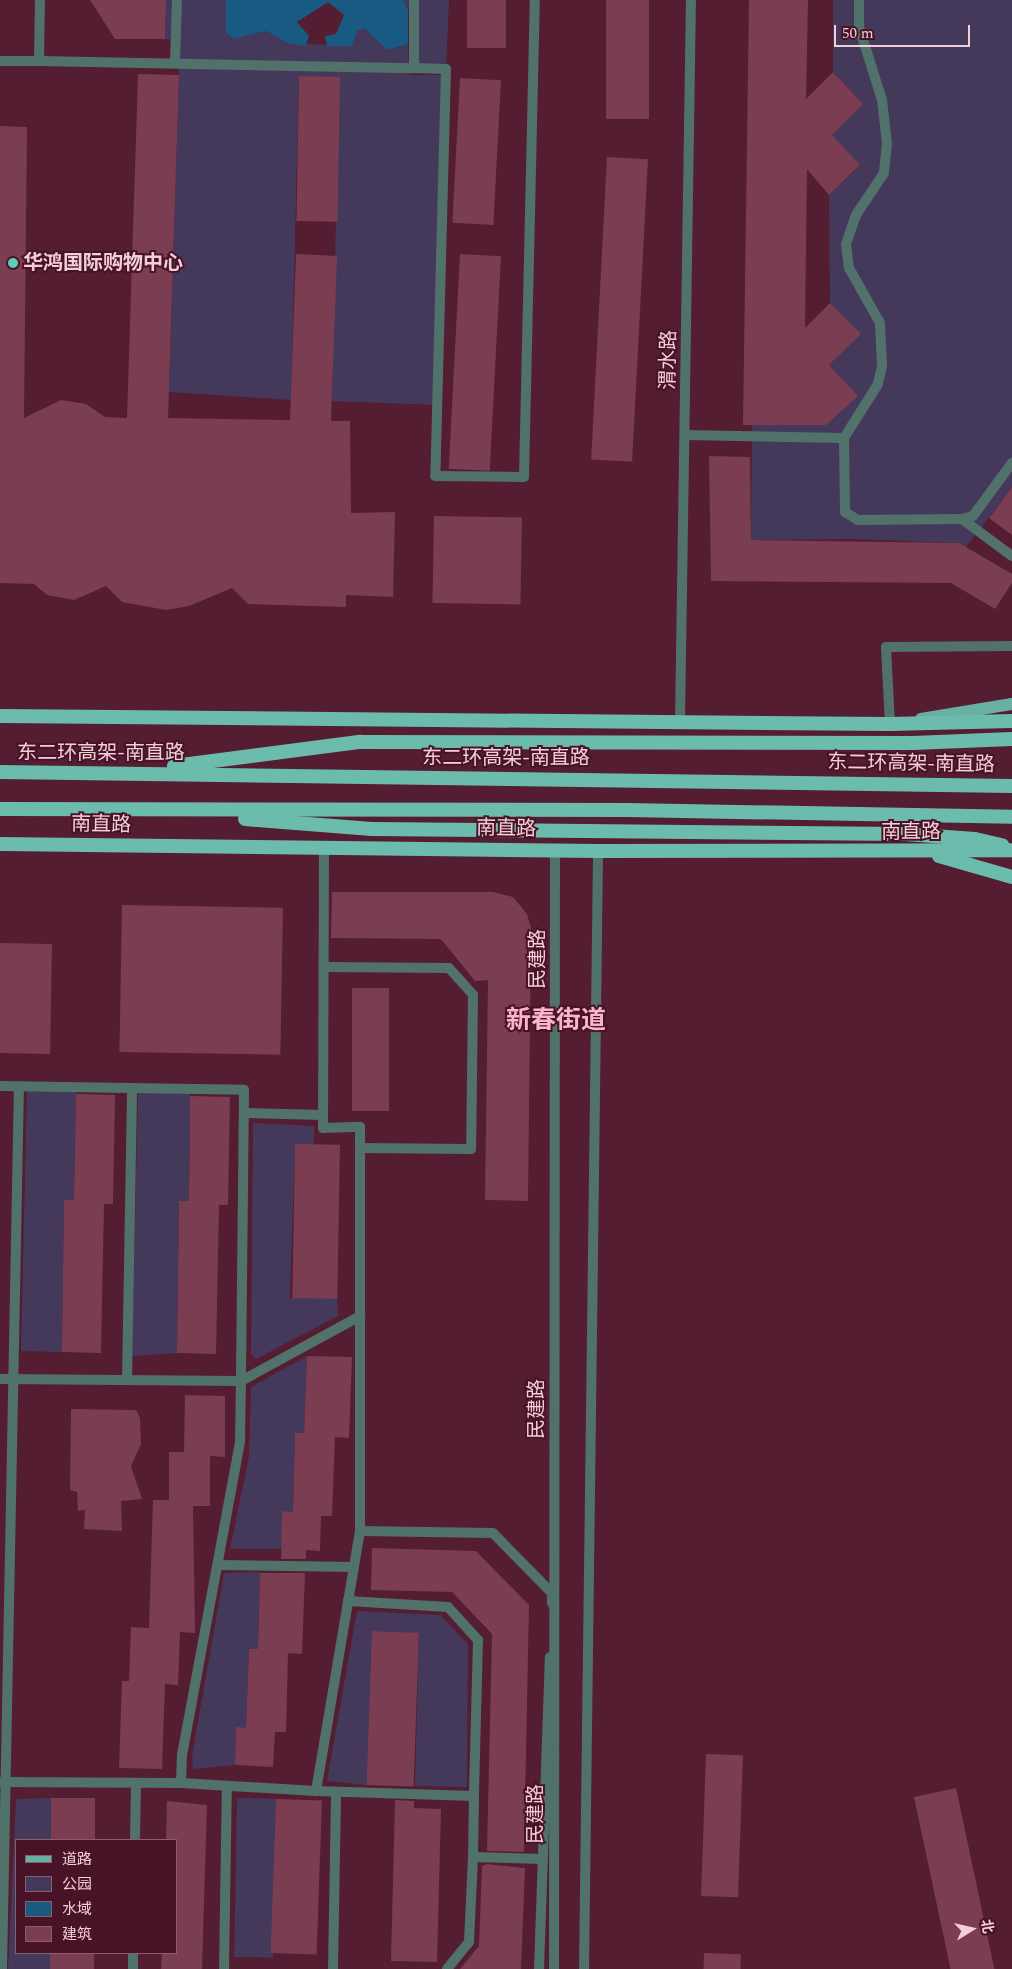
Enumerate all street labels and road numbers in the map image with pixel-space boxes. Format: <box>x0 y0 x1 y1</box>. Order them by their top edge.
street label: 渭水路 <box>656 330 682 390</box>
street label: 东二环高架-南直路 <box>17 741 185 765</box>
street label: 东二环高架-南直路 <box>422 746 590 770</box>
street label: 东二环高架-南直路 <box>827 751 995 777</box>
street label: 南直路 <box>71 812 131 838</box>
street label: 南直路 <box>476 816 536 842</box>
street label: 南直路 <box>881 820 941 844</box>
street label: 民建路 <box>526 929 550 989</box>
street label: 民建路 <box>525 1379 549 1439</box>
street label: 民建路 <box>524 1784 548 1844</box>

